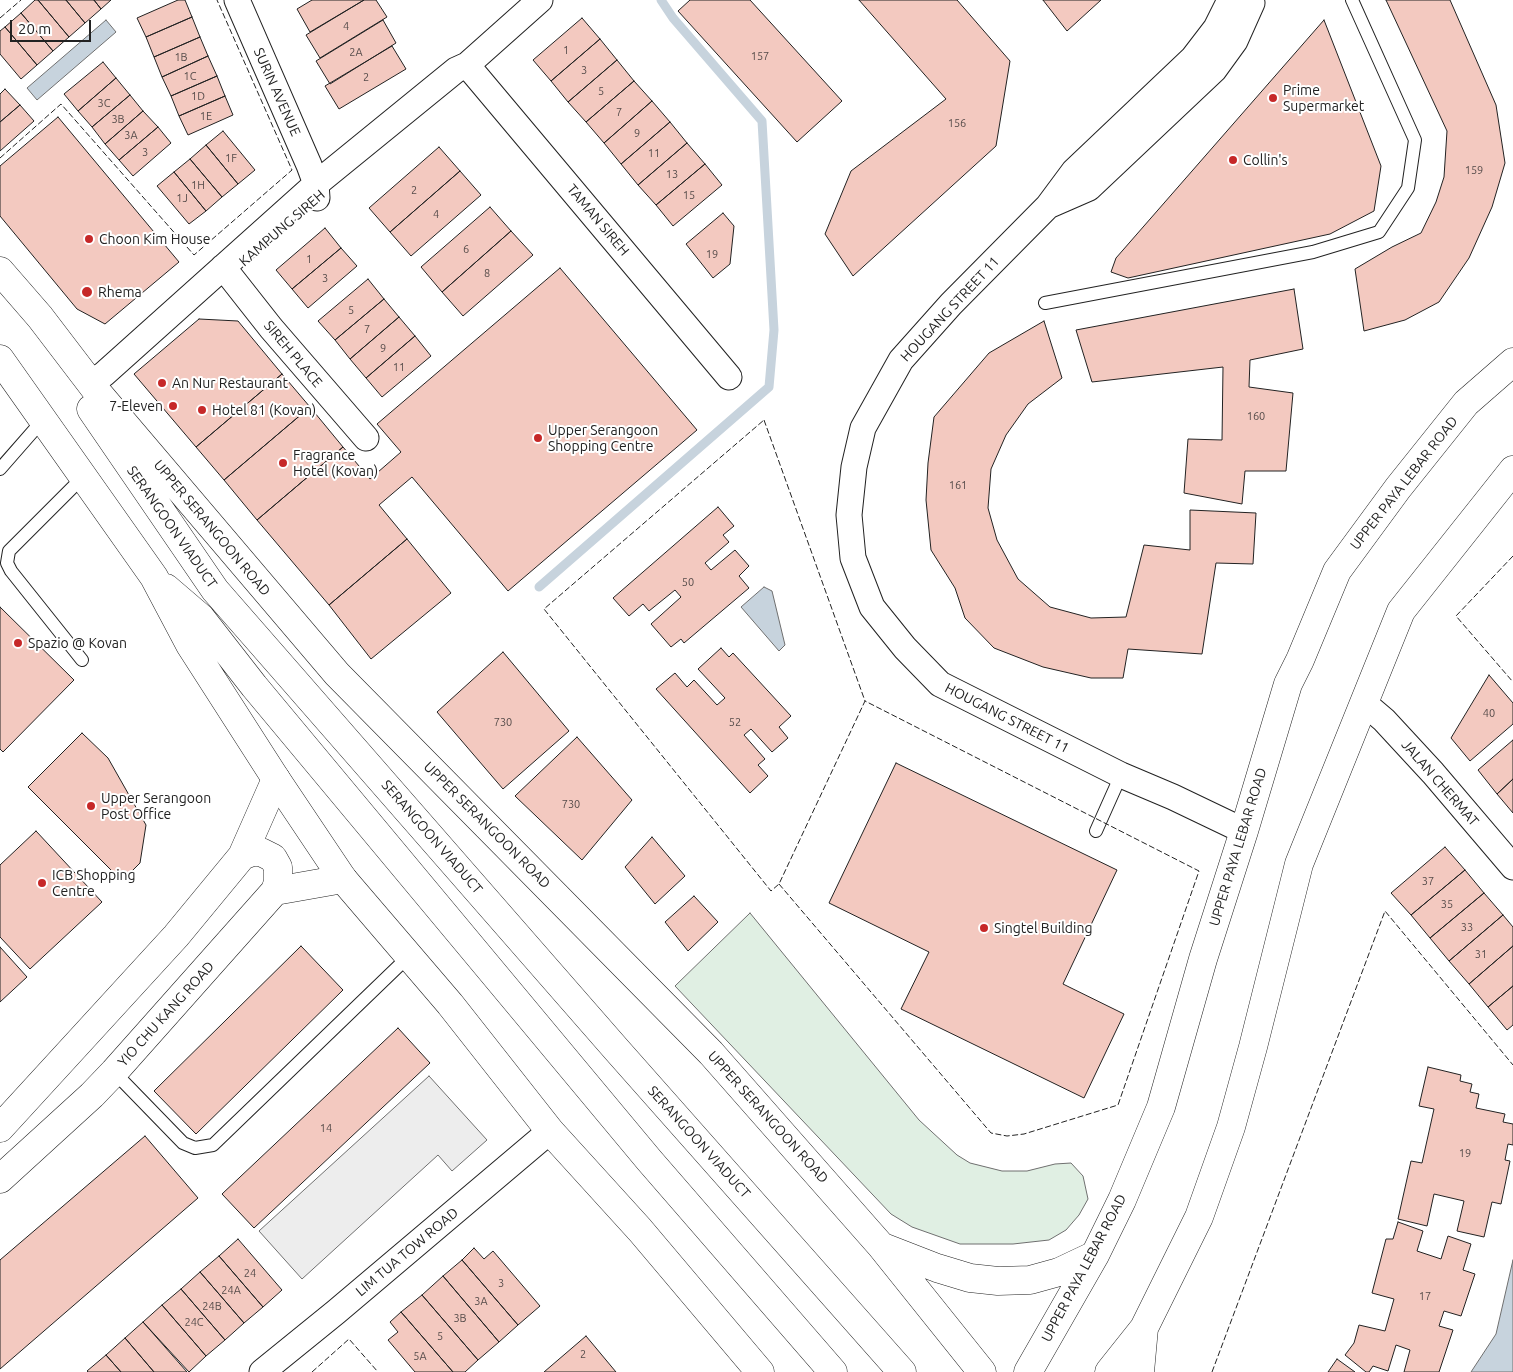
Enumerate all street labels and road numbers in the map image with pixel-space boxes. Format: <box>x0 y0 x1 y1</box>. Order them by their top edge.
street label: SURIN AVENUE <box>250 45 304 139</box>
street label: TAMAN SIREH <box>563 181 633 259</box>
street label: KAMPUNG SIREH <box>236 186 328 270</box>
street label: HOUGANG STREET 11 <box>897 253 1003 365</box>
street label: SIREH PLACE <box>260 317 326 391</box>
street label: UPPER PAYA LEBAR ROAD <box>1347 413 1461 553</box>
street label: UPPER SERANGOON ROAD <box>150 457 274 599</box>
street label: SERANGOON VIADUCT <box>123 463 221 591</box>
street label: HOUGANG STREET 11 <box>942 679 1072 757</box>
street label: JALAN CHERMAT <box>1398 736 1482 830</box>
street label: UPPER SERANGOON ROAD <box>420 758 554 892</box>
street label: UPPER PAYA LEBAR ROAD <box>1206 766 1270 928</box>
street label: SERANGOON VIADUCT <box>378 777 486 897</box>
street label: YIO CHU KANG ROAD <box>114 958 218 1070</box>
street label: UPPER SERANGOON ROAD <box>704 1047 832 1187</box>
street label: SERANGOON VIADUCT <box>644 1082 754 1202</box>
street label: UPPER PAYA LEBAR ROAD <box>1038 1191 1130 1345</box>
street label: LIM TUA TOW ROAD <box>352 1204 462 1300</box>

